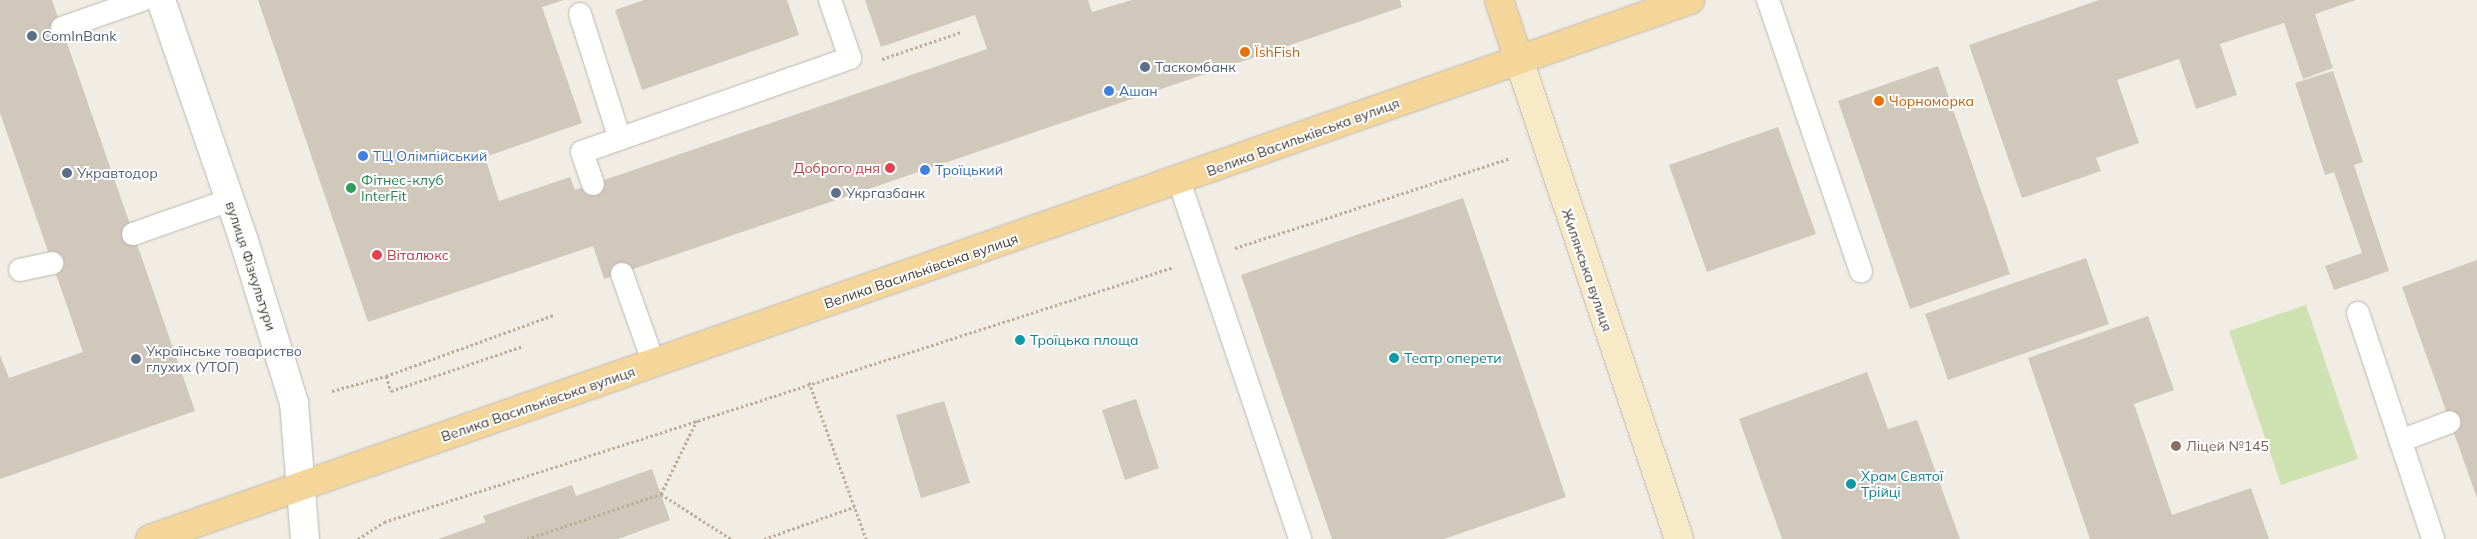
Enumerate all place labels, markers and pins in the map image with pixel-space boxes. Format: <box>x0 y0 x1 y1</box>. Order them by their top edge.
place label: ComInBank <box>42 28 117 44</box>
marker: ComInBank <box>26 30 38 42</box>
place label: ÏshFish <box>1255 44 1300 60</box>
marker: ÏshFish <box>1239 46 1251 58</box>
place label: Таскомбанк <box>1155 59 1236 75</box>
marker: Таскомбанк <box>1139 61 1151 73</box>
place label: Ашан <box>1119 83 1158 99</box>
marker: Ашан <box>1103 85 1115 97</box>
place label: Чорноморка <box>1889 93 1974 109</box>
marker: Чорноморка <box>1873 95 1885 107</box>
place label: ТЦ Олімпійський <box>373 148 487 164</box>
marker: ТЦ Олімпійський <box>357 150 369 162</box>
place label: Доброго дня <box>793 160 880 176</box>
marker: Доброго дня <box>884 162 896 174</box>
place label: Троїцький <box>935 162 1003 178</box>
marker: Троїцький <box>919 164 931 176</box>
place label: Укравтодор <box>77 165 158 181</box>
marker: Укравтодор <box>61 167 73 179</box>
place label: Фітнес-клуб InterFit <box>361 172 444 204</box>
marker: Фітнес-клуб InterFit <box>345 182 357 194</box>
place label: Укргазбанк <box>846 185 925 201</box>
marker: Укргазбанк <box>830 187 842 199</box>
place label: Віталюкс <box>387 247 449 263</box>
marker: Віталюкс <box>371 249 383 261</box>
place label: Троїцька площа <box>1030 332 1139 348</box>
marker: Троїцька площа <box>1014 334 1026 346</box>
place label: Українське товариство глухих (УТОГ) <box>146 343 302 376</box>
place label: Театр оперети <box>1404 350 1501 366</box>
marker: Театр оперети <box>1388 352 1400 364</box>
marker: Українське товариство глухих (УТОГ) <box>130 353 142 365</box>
place label: Ліцей №145 <box>2186 438 2269 454</box>
marker: Ліцей №145 <box>2170 440 2182 452</box>
place label: Храм Святої Трійці <box>1861 468 1943 501</box>
marker: Храм Святої Трійці <box>1845 478 1857 490</box>

